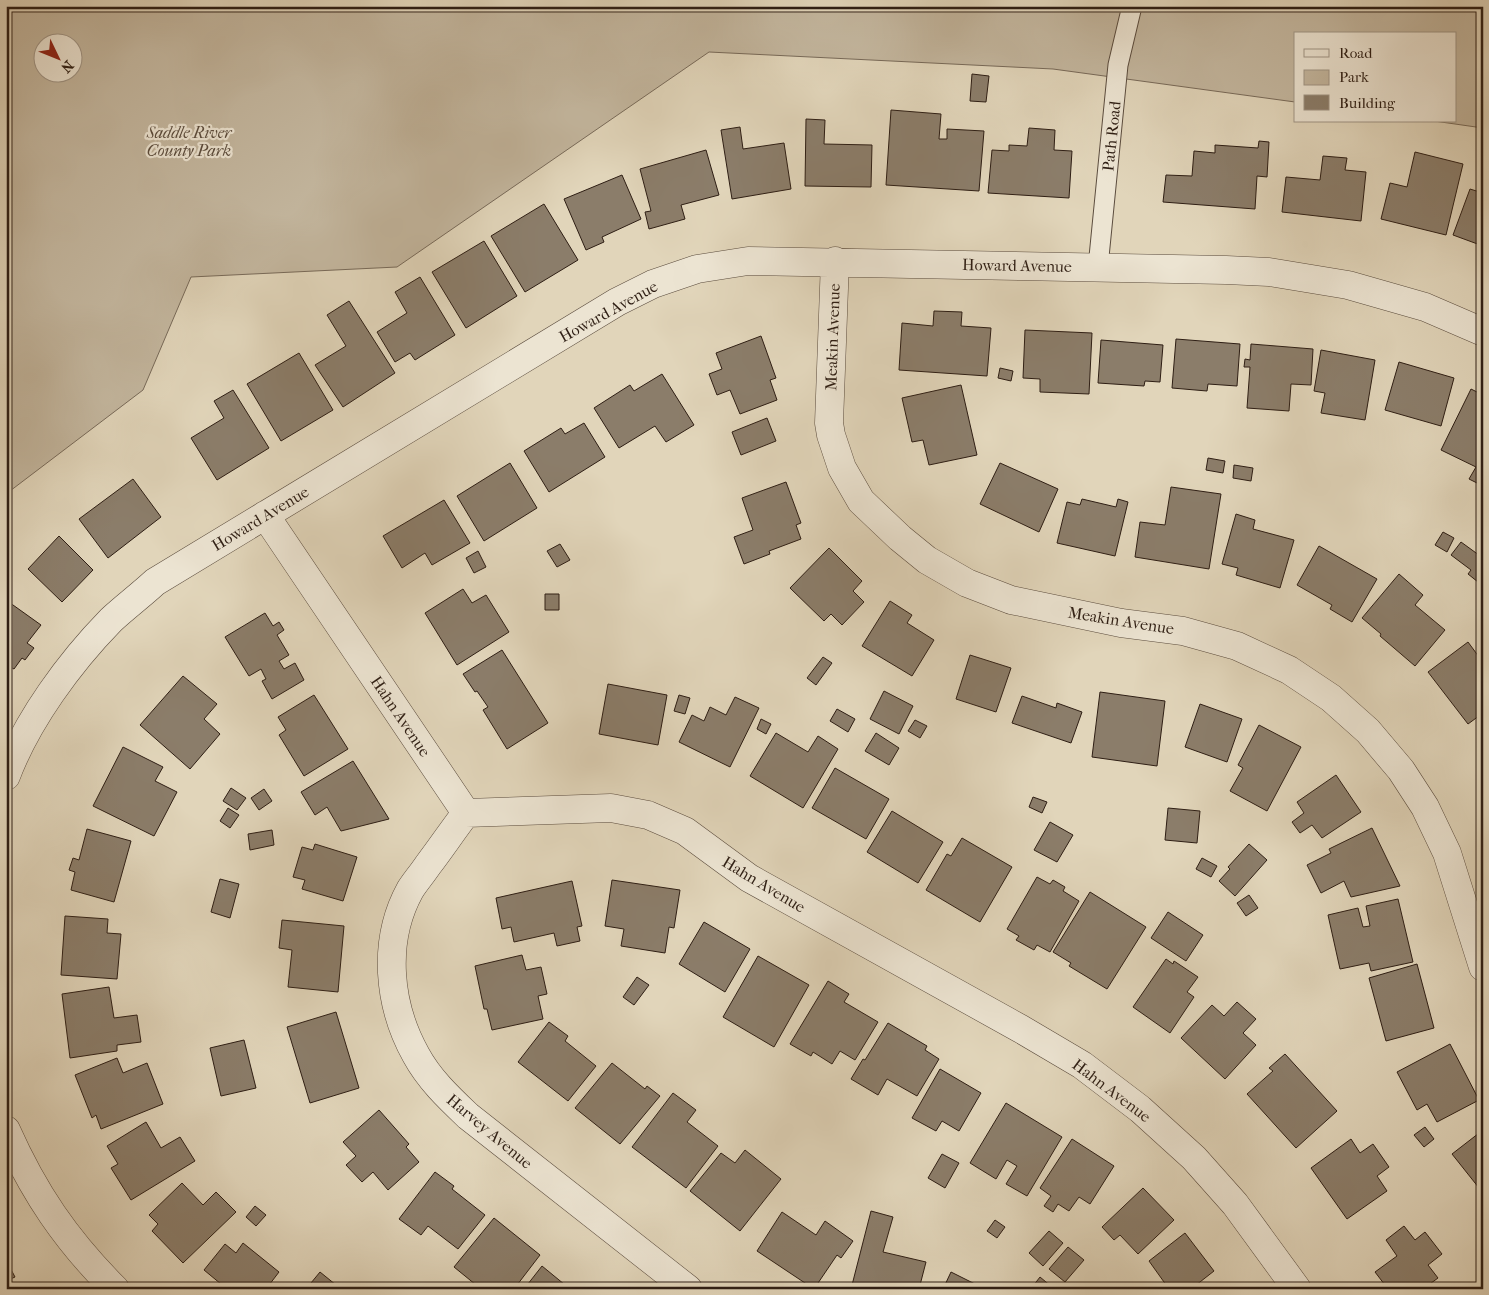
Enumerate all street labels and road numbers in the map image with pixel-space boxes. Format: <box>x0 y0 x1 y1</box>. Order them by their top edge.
street label: Path Road <box>1098 100 1125 172</box>
street label: Howard Avenue <box>962 255 1072 276</box>
street label: Howard Avenue <box>556 276 661 346</box>
street label: Meakin Avenue <box>821 283 844 391</box>
street label: Howard Avenue <box>208 482 312 555</box>
street label: Meakin Avenue <box>1067 603 1175 638</box>
street label: Hahn Avenue <box>367 672 435 760</box>
street label: Hahn Avenue <box>719 852 809 917</box>
street label: Hahn Avenue <box>1069 1055 1155 1126</box>
street label: Harvey Avenue <box>443 1090 536 1173</box>

